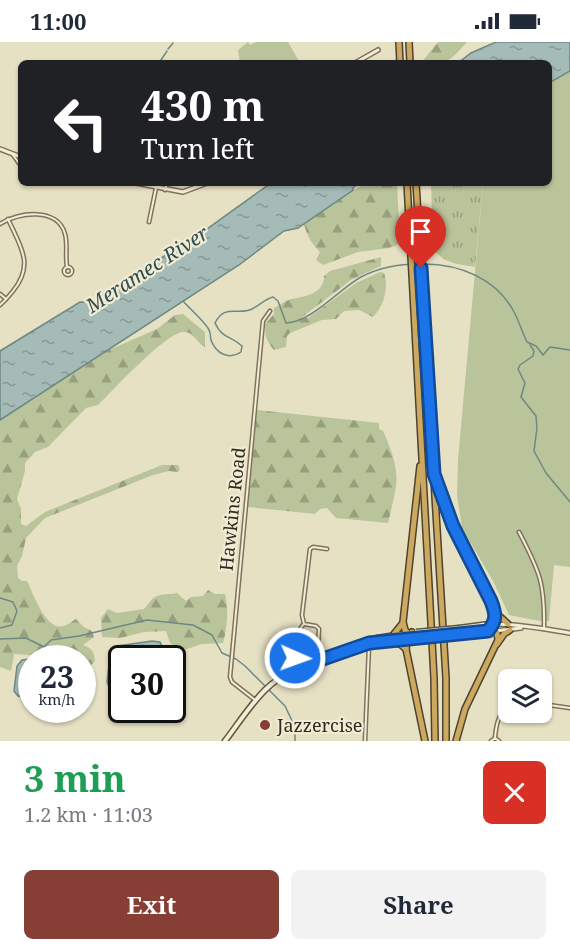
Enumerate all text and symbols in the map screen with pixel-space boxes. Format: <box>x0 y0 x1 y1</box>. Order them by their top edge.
text: 11:00 <box>30 6 86 36</box>
text: 430 m <box>141 76 265 133</box>
icon: left <box>42 84 120 162</box>
text: Turn left <box>141 130 254 167</box>
pin <box>395 206 446 268</box>
icon: arrive <box>404 215 437 248</box>
water label: Meramec River <box>80 219 214 319</box>
street label: Hawkins Road <box>214 446 250 572</box>
position arrow <box>263 626 327 690</box>
speed limit sign: 30 <box>108 645 186 723</box>
text: 23 <box>40 656 74 697</box>
map controls <box>498 669 552 723</box>
button: layers <box>498 669 552 723</box>
text: km/h <box>39 689 75 709</box>
place label: Jazzercise <box>276 713 362 737</box>
marker: Jazzercise <box>258 718 272 732</box>
text: 3 min <box>24 754 126 803</box>
button: close <box>483 761 546 824</box>
text: 1.2 km · 11:03 <box>24 801 153 828</box>
button: Exit <box>24 870 279 939</box>
button: Share <box>291 870 546 939</box>

